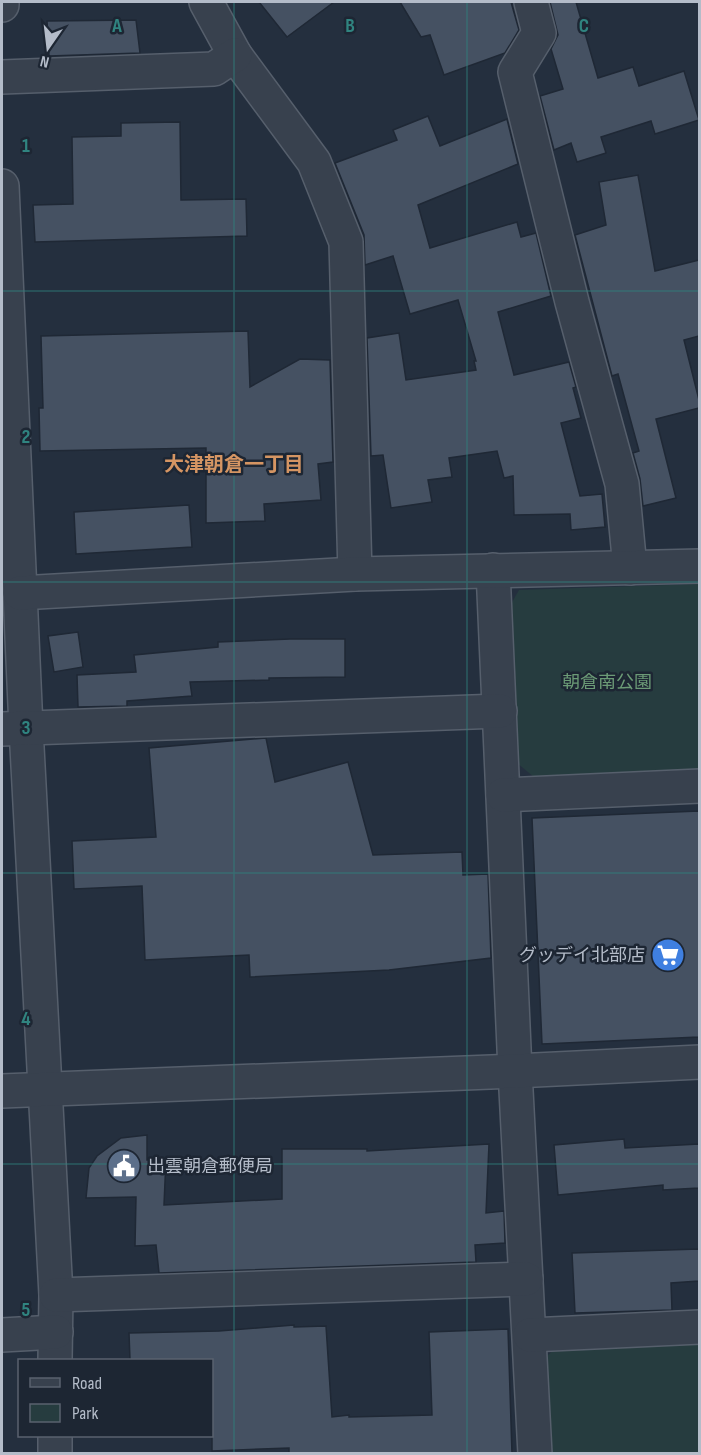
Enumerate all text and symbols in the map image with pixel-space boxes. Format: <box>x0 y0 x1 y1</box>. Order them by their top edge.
text: A <box>111 14 122 38</box>
text: B <box>345 14 355 38</box>
text: C <box>579 14 589 38</box>
north arrow <box>18 18 78 78</box>
text: N <box>38 51 51 71</box>
text: 1 <box>22 134 30 158</box>
text: 2 <box>22 425 30 449</box>
district label: 大津朝倉一丁目 <box>164 453 304 477</box>
park label: 朝倉南公園 <box>562 672 652 693</box>
text: 3 <box>22 716 31 740</box>
supermarket icon: グッデイ北部店 <box>650 937 686 973</box>
place label: グッデイ北部店 <box>519 945 645 966</box>
text: 4 <box>21 1007 31 1031</box>
public building icon: 出雲朝倉郵便局 <box>106 1148 142 1184</box>
place label: 出雲朝倉郵便局 <box>147 1156 273 1177</box>
text: 5 <box>22 1298 31 1322</box>
legend <box>18 1359 213 1437</box>
text: Road <box>72 1373 102 1394</box>
text: Park <box>72 1403 98 1424</box>

